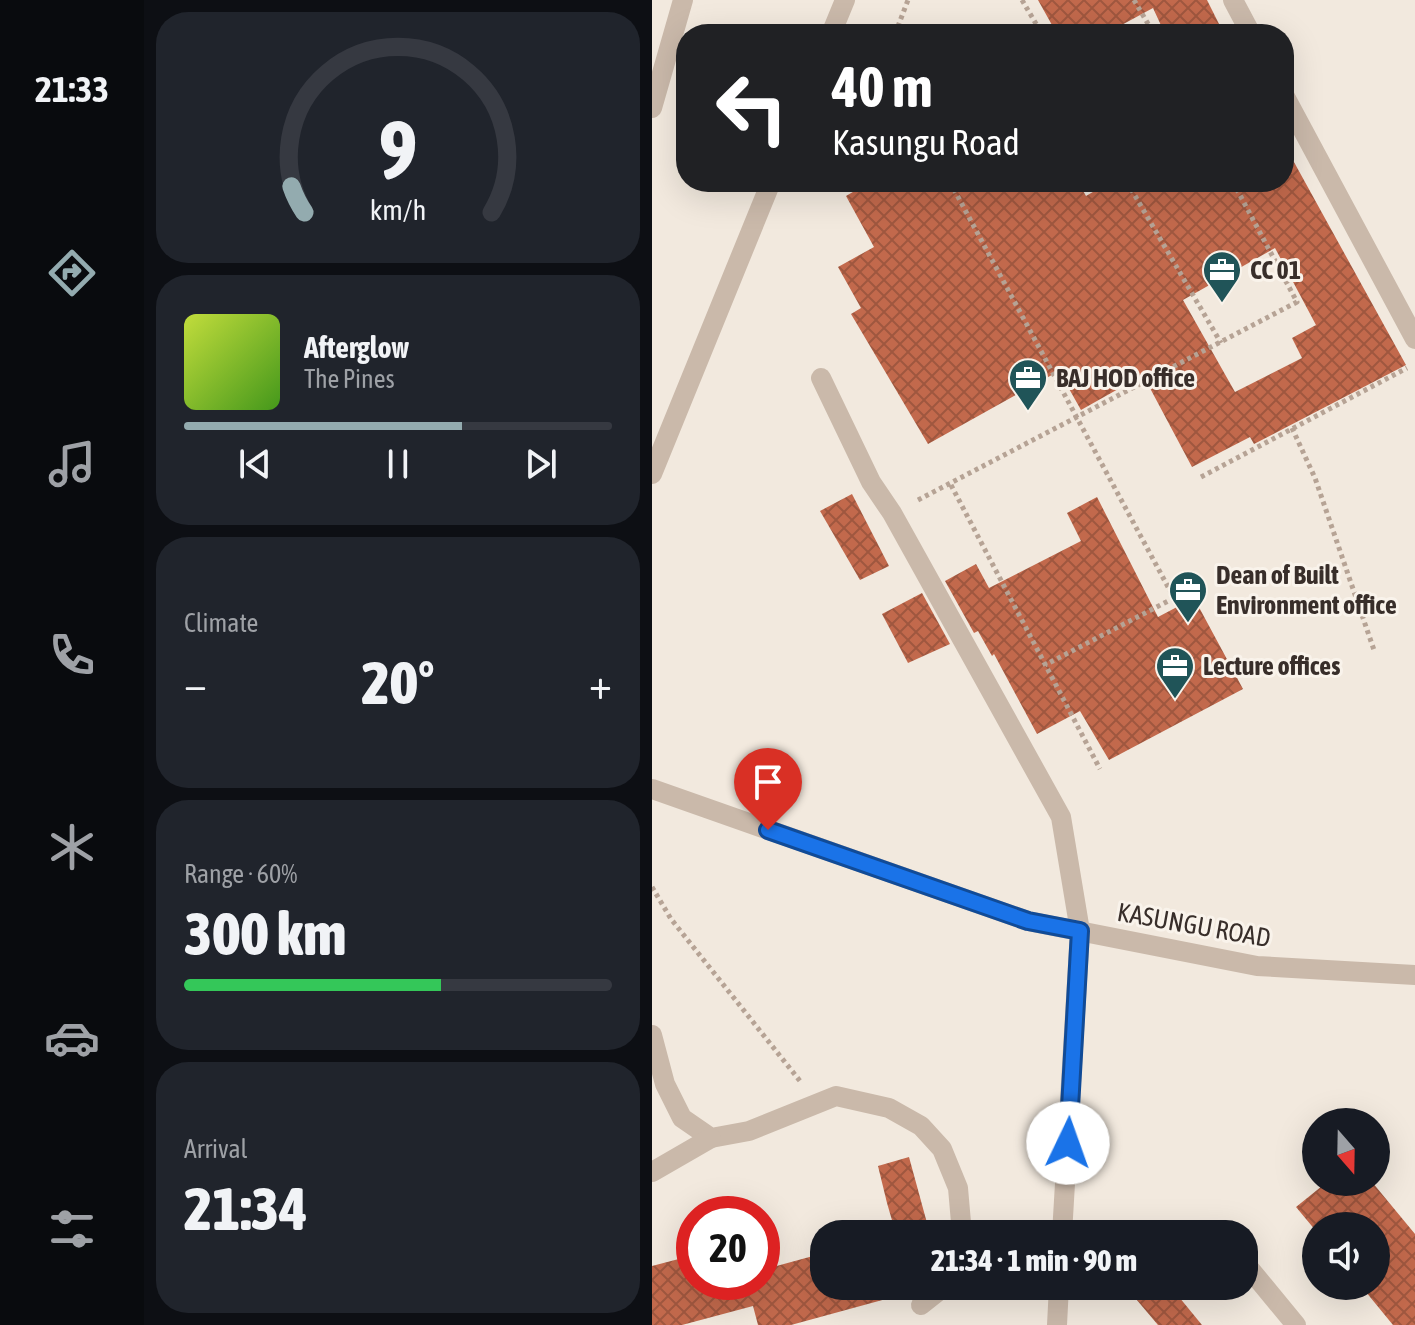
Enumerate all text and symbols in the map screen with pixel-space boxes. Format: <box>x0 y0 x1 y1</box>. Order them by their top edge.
text: 40 m <box>832 55 933 119</box>
icon: left <box>700 56 804 160</box>
text: 21:33 <box>35 68 109 110</box>
text: 9 <box>378 101 418 197</box>
text: Kasungu Road <box>832 121 1020 163</box>
text: km/h <box>370 193 426 226</box>
icon: directions <box>44 245 100 301</box>
office icon: CC 01 <box>1201 249 1243 304</box>
place label: CC 01 <box>1250 255 1301 285</box>
text: Afterglow <box>304 330 409 364</box>
office icon: BAJ HOD office <box>1007 357 1049 412</box>
place label: BAJ HOD office <box>1056 363 1195 393</box>
text: The Pines <box>304 364 395 394</box>
icon: music <box>44 436 100 492</box>
icon: previous <box>233 442 277 486</box>
icon: pause <box>376 442 420 486</box>
icon: next <box>519 442 563 486</box>
place label: Dean of Built Environment office <box>1216 560 1397 620</box>
office icon: Dean of Built Environment office <box>1167 569 1209 624</box>
text: Climate <box>184 608 258 638</box>
icon: phone <box>44 627 100 683</box>
office icon: Lecture offices <box>1154 645 1196 700</box>
text: 20° <box>362 648 434 717</box>
place label: Lecture offices <box>1203 651 1340 681</box>
text: − <box>184 658 207 708</box>
text: + <box>589 658 612 708</box>
pin <box>734 748 802 830</box>
icon: arrive <box>746 760 790 804</box>
icon: climate <box>44 819 100 875</box>
text: Range · 60% <box>184 859 297 889</box>
street label: KASUNGU ROAD <box>1115 897 1273 953</box>
text: 300 km <box>184 899 346 968</box>
icon: car <box>44 1010 100 1066</box>
position arrow <box>1026 1101 1110 1185</box>
north arrow <box>1302 1108 1390 1196</box>
map controls <box>1302 1108 1390 1300</box>
text: Arrival <box>184 1134 248 1164</box>
text: 21:34 <box>184 1174 307 1243</box>
speed limit sign: 20 <box>676 1196 780 1300</box>
icon: filters <box>44 1201 100 1257</box>
button: sound <box>1302 1212 1390 1300</box>
text: 21:34 · 1 min · 90 m <box>931 1243 1137 1277</box>

